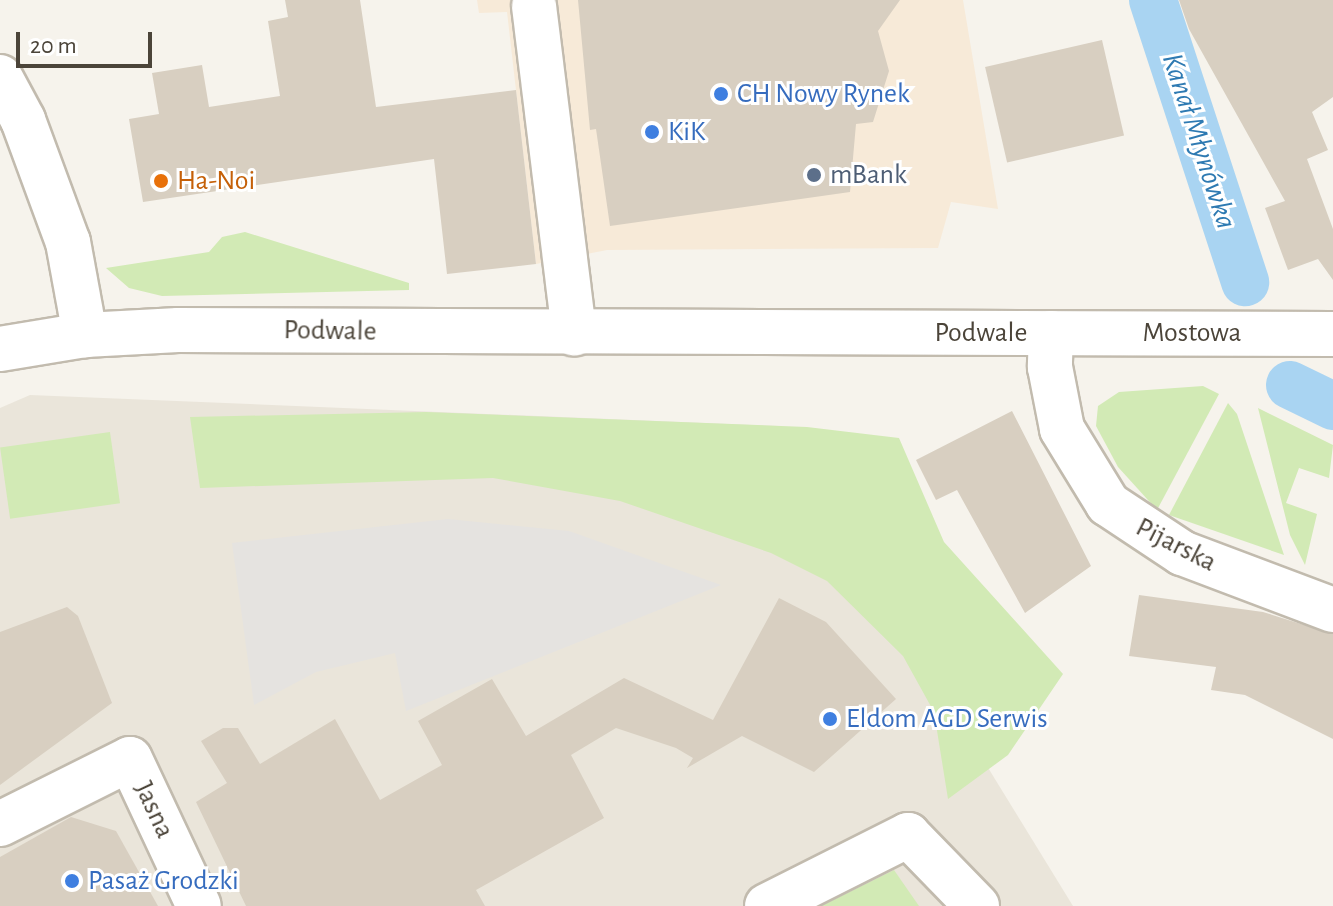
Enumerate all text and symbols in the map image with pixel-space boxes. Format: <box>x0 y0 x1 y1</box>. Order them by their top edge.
scale bar <box>20 16 156 66</box>
text: 20 m <box>30 34 77 58</box>
water label: Kanał Młynówka <box>1154 49 1244 233</box>
place label: CH Nowy Rynek <box>737 77 910 111</box>
marker: CH Nowy Rynek <box>712 85 730 103</box>
place label: KiK <box>668 115 705 149</box>
marker: KiK <box>643 123 661 141</box>
place label: mBank <box>830 158 907 192</box>
place label: Ha-Noi <box>177 164 255 198</box>
marker: mBank <box>805 166 823 184</box>
marker: Ha-Noi <box>152 172 170 190</box>
street label: Podwale <box>283 313 377 349</box>
street label: Podwale <box>935 316 1027 350</box>
street label: Mostowa <box>1143 316 1241 350</box>
street label: Pijarska <box>1130 511 1222 579</box>
place label: Eldom AGD Serwis <box>846 702 1048 736</box>
marker: Eldom AGD Serwis <box>821 710 839 728</box>
street label: Jasna <box>126 776 182 844</box>
place label: Pasaż Grodzki <box>88 864 239 898</box>
marker: Pasaż Grodzki <box>63 872 81 890</box>

